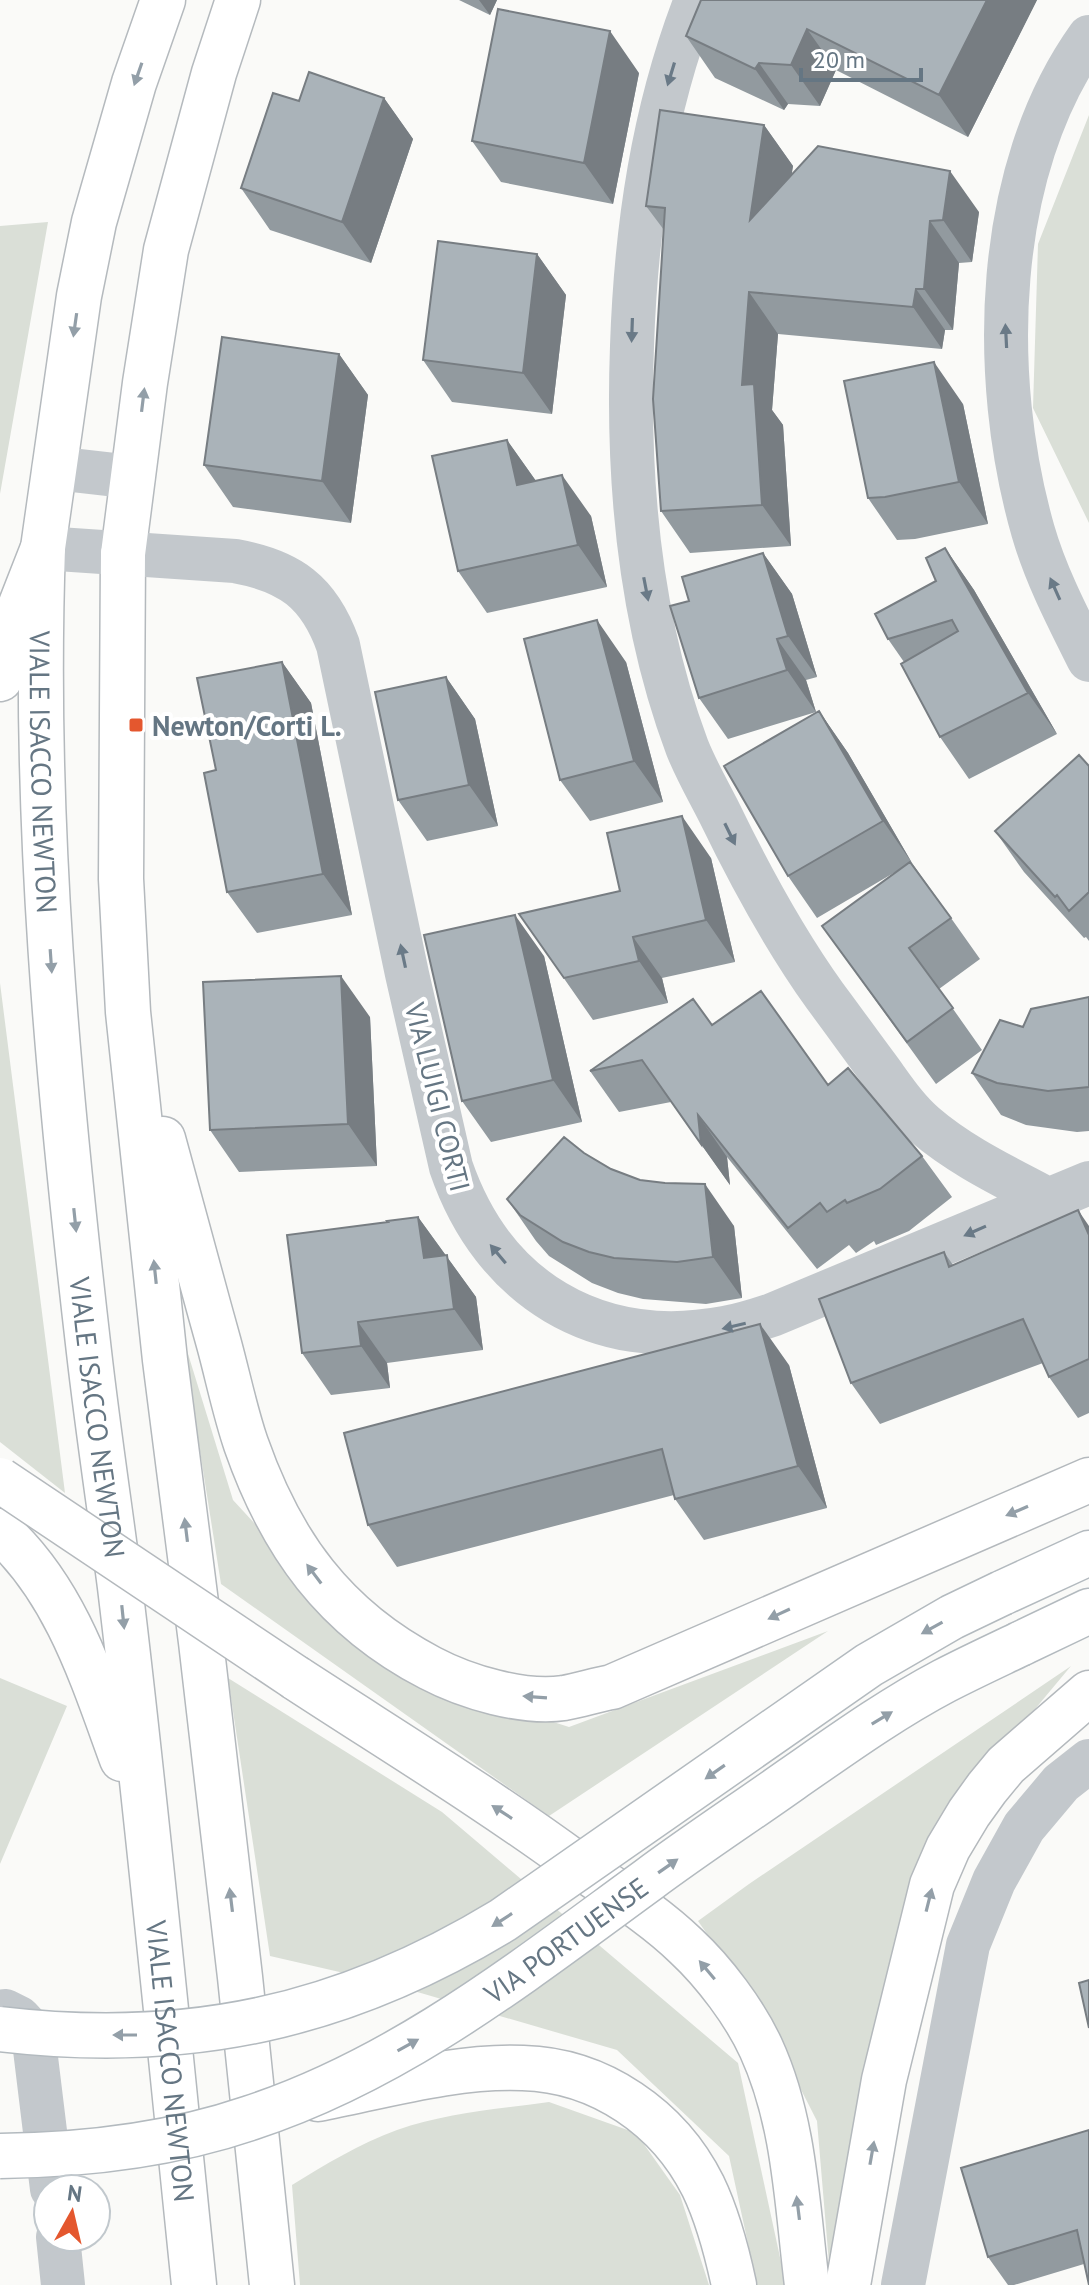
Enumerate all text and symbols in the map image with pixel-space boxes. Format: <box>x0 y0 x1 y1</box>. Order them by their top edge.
scale bar <box>801 32 921 82</box>
text: 20 m <box>813 44 865 75</box>
one-way arrow <box>131 62 143 86</box>
one-way arrow <box>664 62 677 86</box>
one-way arrow <box>68 313 81 338</box>
one-way arrow <box>626 318 639 343</box>
one-way arrow <box>999 323 1012 348</box>
one-way arrow <box>136 387 149 412</box>
one-way arrow <box>640 577 652 602</box>
one-way arrow <box>1049 577 1062 601</box>
street label: VIALE ISACCO NEWTON <box>22 630 67 914</box>
place label: Newton/Corti L. <box>152 707 342 744</box>
marker: Newton/Corti L. <box>127 716 145 734</box>
one-way arrow <box>723 822 736 845</box>
one-way arrow <box>396 943 409 968</box>
one-way arrow <box>45 949 58 974</box>
street label: VIA LUIGI CORTI <box>396 998 479 1195</box>
one-way arrow <box>69 1208 82 1233</box>
one-way arrow <box>963 1224 987 1237</box>
one-way arrow <box>490 1244 507 1264</box>
one-way arrow <box>149 1259 162 1284</box>
street label: VIALE ISACCO NEWTON <box>62 1274 134 1560</box>
one-way arrow <box>721 1320 746 1333</box>
one-way arrow <box>1005 1504 1029 1517</box>
one-way arrow <box>179 1517 192 1542</box>
one-way arrow <box>307 1564 323 1585</box>
one-way arrow <box>117 1605 130 1630</box>
one-way arrow <box>767 1607 790 1621</box>
one-way arrow <box>921 1621 943 1635</box>
one-way arrow <box>522 1690 547 1703</box>
one-way arrow <box>871 1712 893 1726</box>
one-way arrow <box>705 1763 726 1779</box>
one-way arrow <box>491 1805 513 1820</box>
one-way arrow <box>657 1858 678 1874</box>
street label: VIA PORTUENSE <box>476 1868 655 2012</box>
one-way arrow <box>224 1887 237 1912</box>
one-way arrow <box>923 1887 935 1912</box>
one-way arrow <box>491 1913 513 1927</box>
street label: VIALE ISACCO NEWTON <box>138 1918 204 2203</box>
one-way arrow <box>699 1960 716 1980</box>
one-way arrow <box>112 2029 137 2041</box>
one-way arrow <box>397 2038 419 2052</box>
one-way arrow <box>866 2140 878 2165</box>
north arrow <box>32 2173 112 2253</box>
text: N <box>66 2178 84 2208</box>
one-way arrow <box>791 2195 804 2220</box>

